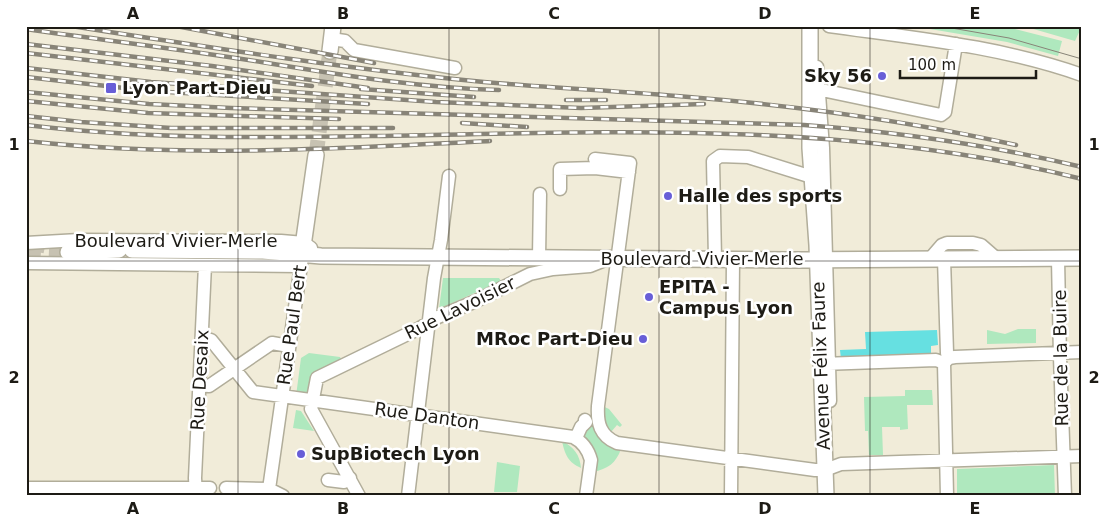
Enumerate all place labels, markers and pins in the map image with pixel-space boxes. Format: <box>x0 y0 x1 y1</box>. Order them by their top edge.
place label: Sky 56 <box>804 65 872 86</box>
marker: Sky 56 <box>876 70 888 82</box>
place label: Lyon Part-Dieu <box>122 77 271 98</box>
marker: Lyon Part-Dieu <box>104 81 118 95</box>
place label: Halle des sports <box>678 185 842 206</box>
marker: Halle des sports <box>662 190 674 202</box>
place label: EPITA - Campus Lyon <box>659 276 793 318</box>
marker: EPITA - Campus Lyon <box>643 291 655 303</box>
place label: MRoc Part-Dieu <box>476 328 633 349</box>
marker: MRoc Part-Dieu <box>637 333 649 345</box>
place label: SupBiotech Lyon <box>311 443 480 464</box>
marker: SupBiotech Lyon <box>295 448 307 460</box>

